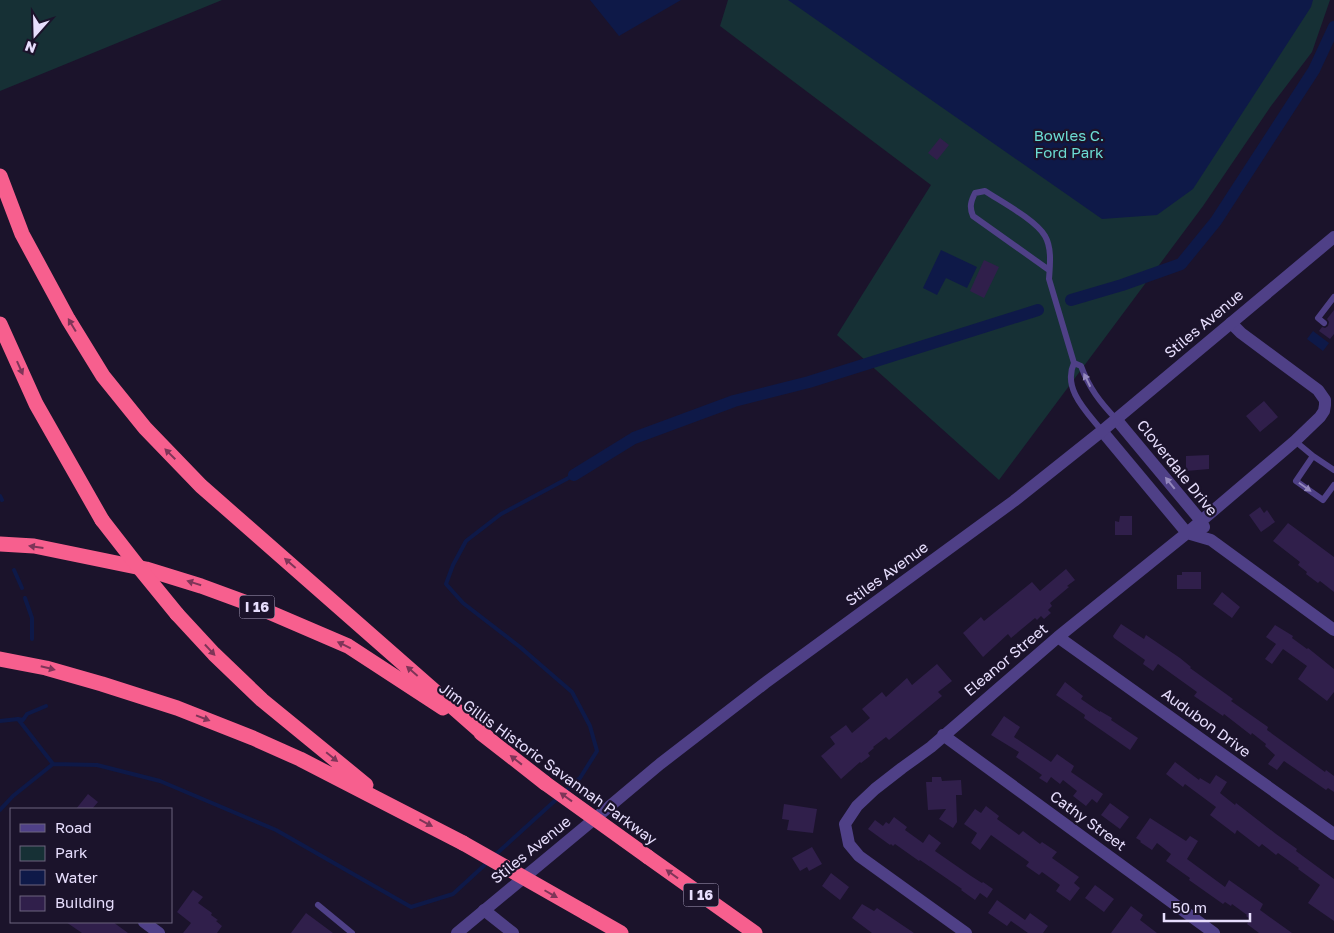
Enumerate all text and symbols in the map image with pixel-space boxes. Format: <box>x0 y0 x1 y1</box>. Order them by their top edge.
north arrow <box>10 10 60 60</box>
text: N <box>22 38 38 57</box>
park label: Bowles C. Ford Park <box>1034 126 1104 161</box>
street label: Stiles Avenue <box>1160 285 1247 361</box>
one-way arrow <box>67 318 76 331</box>
one-way arrow <box>16 361 24 375</box>
one-way arrow <box>1083 373 1091 387</box>
street label: Cloverdale Drive <box>1134 416 1222 519</box>
one-way arrow <box>164 448 176 460</box>
one-way arrow <box>1164 477 1175 490</box>
one-way arrow <box>1298 482 1311 492</box>
street label: Stiles Avenue <box>842 537 931 609</box>
one-way arrow <box>27 542 43 550</box>
one-way arrow <box>283 558 296 569</box>
one-way arrow <box>186 579 201 587</box>
road number: I 16 <box>240 596 274 618</box>
street label: Eleanor Street <box>960 619 1051 699</box>
one-way arrow <box>337 641 351 649</box>
one-way arrow <box>204 643 216 655</box>
one-way arrow <box>40 665 55 673</box>
one-way arrow <box>405 665 418 676</box>
street label: Jim Gillis Historic Savannah Parkway <box>436 678 661 849</box>
street label: Audubon Drive <box>1159 684 1255 761</box>
one-way arrow <box>195 715 210 722</box>
one-way arrow <box>325 752 338 763</box>
one-way arrow <box>510 755 523 765</box>
street label: Cathy Street <box>1047 786 1130 854</box>
one-way arrow <box>560 792 573 803</box>
legend <box>10 808 172 923</box>
street label: Stiles Avenue <box>487 811 574 887</box>
text: Road <box>55 818 92 836</box>
one-way arrow <box>418 819 433 827</box>
text: Park <box>55 843 88 861</box>
text: Water <box>55 868 98 886</box>
one-way arrow <box>665 869 679 879</box>
road number: I 16 <box>684 884 718 906</box>
one-way arrow <box>544 889 558 898</box>
scale bar <box>1164 890 1250 922</box>
text: Building <box>55 893 115 911</box>
text: 50 m <box>1172 898 1207 916</box>

